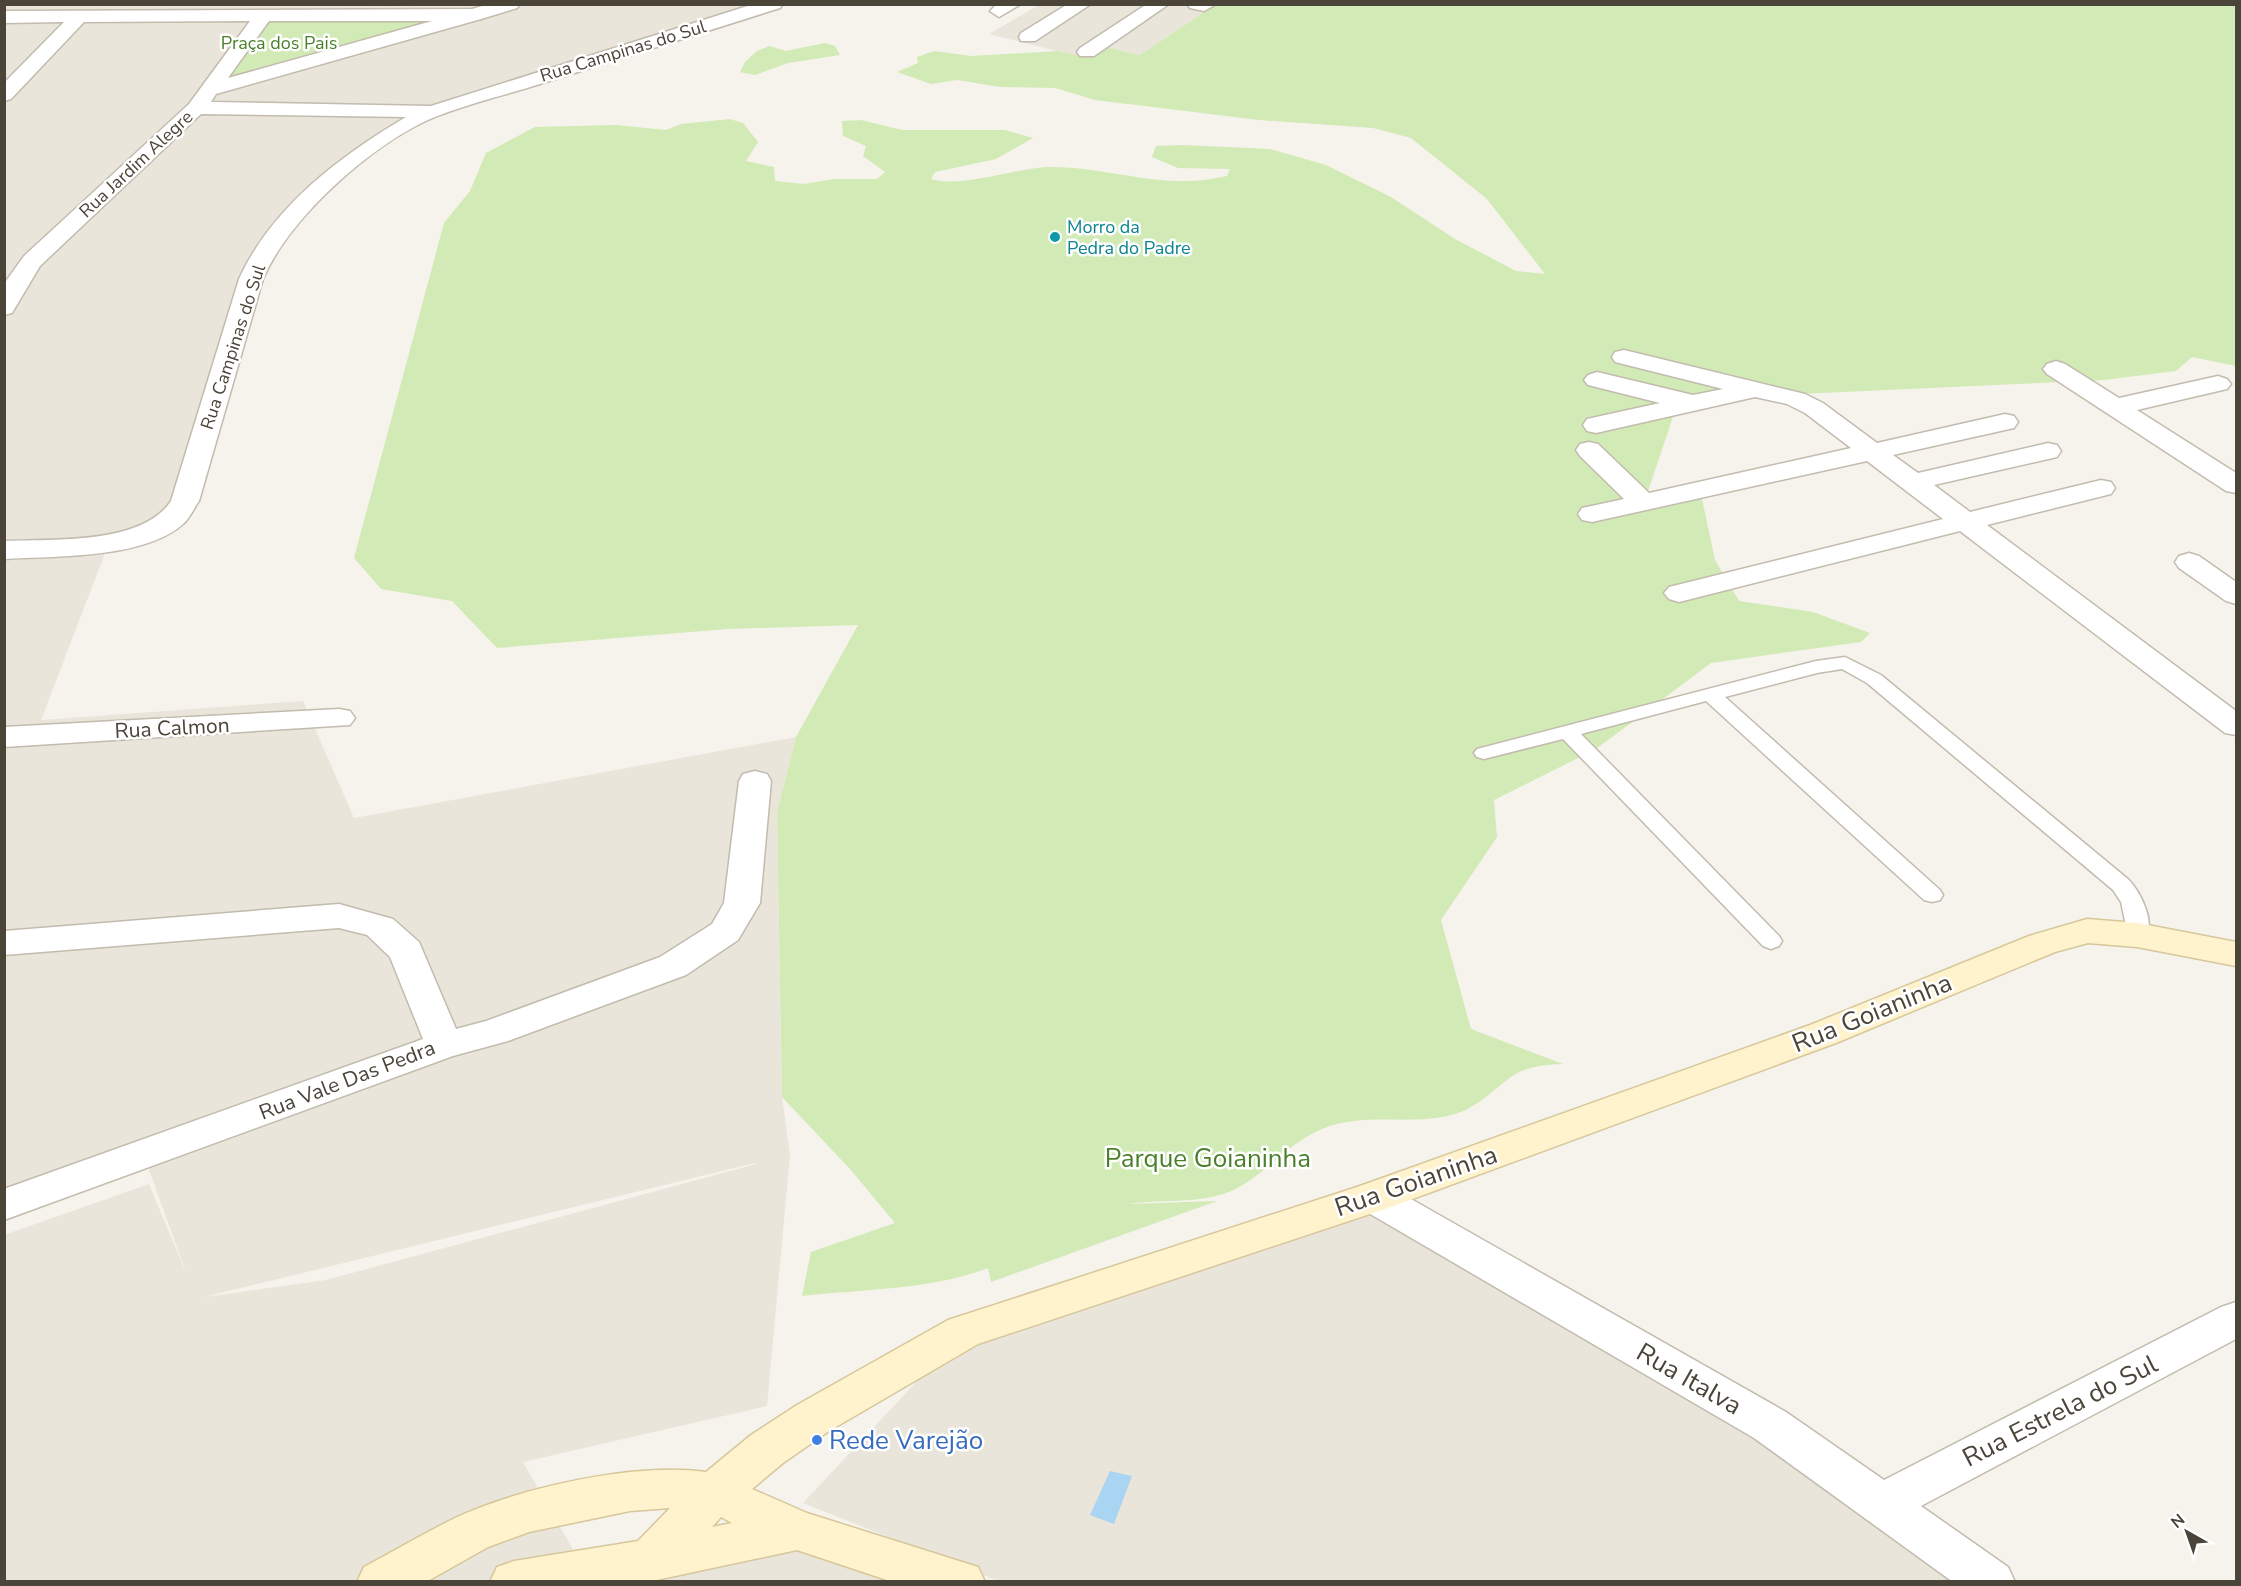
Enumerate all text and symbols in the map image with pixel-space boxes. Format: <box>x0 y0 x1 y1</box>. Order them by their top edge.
street label: Rua Campinas do Sul <box>537 14 710 88</box>
park label: Praça dos Pais <box>221 31 337 55</box>
street label: Rua Jardim Alegre <box>74 105 198 223</box>
place label: Morro da Pedra do Padre <box>1067 215 1191 260</box>
marker: Morro da Pedra do Padre <box>1048 230 1062 244</box>
street label: Rua Campinas do Sul <box>195 261 271 433</box>
street label: Rua Calmon <box>114 711 230 745</box>
street label: Rua Goianinha <box>1787 965 1957 1061</box>
street label: Rua Vale Das Pedra <box>255 1034 439 1126</box>
street label: Rua Goianinha <box>1330 1137 1502 1225</box>
park label: Parque Goianinha <box>1105 1141 1311 1176</box>
street label: Rua Italva <box>1630 1335 1748 1423</box>
street label: Rua Estrela do Sul <box>1956 1347 2164 1475</box>
place label: Rede Varejão <box>829 1423 983 1458</box>
marker: Rede Varejão <box>810 1433 824 1447</box>
north arrow <box>2157 1502 2217 1562</box>
text: N <box>2166 1509 2190 1534</box>

